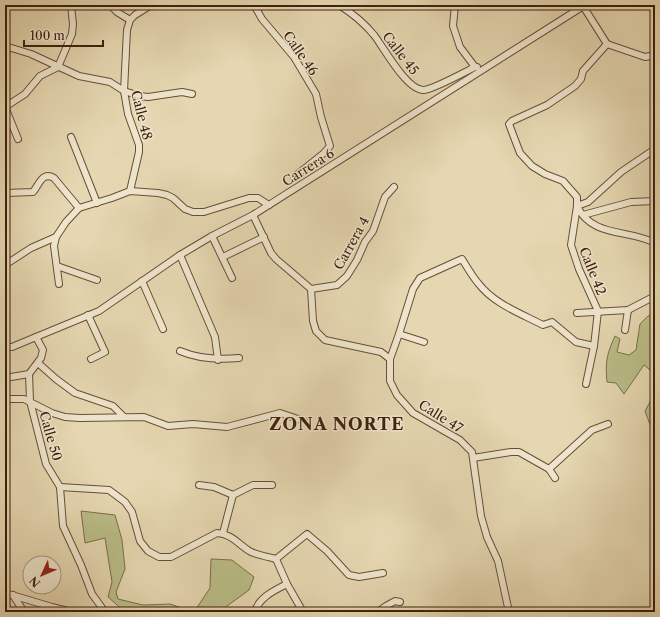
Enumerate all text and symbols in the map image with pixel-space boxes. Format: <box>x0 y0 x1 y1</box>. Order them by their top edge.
scale bar <box>24 22 103 48</box>
text: 100 m <box>30 28 65 43</box>
street label: Calle 46 <box>280 28 322 79</box>
street label: Calle 45 <box>379 28 423 78</box>
street label: Calle 48 <box>128 89 156 141</box>
street label: Carrera 6 <box>279 145 337 189</box>
street label: Carrera 4 <box>330 214 372 272</box>
street label: Calle 42 <box>576 245 610 297</box>
street label: Calle 47 <box>416 396 467 436</box>
street label: Calle 50 <box>36 409 66 463</box>
district label: ZONA NORTE <box>269 414 405 434</box>
north arrow <box>22 555 62 595</box>
text: N <box>26 573 43 590</box>

